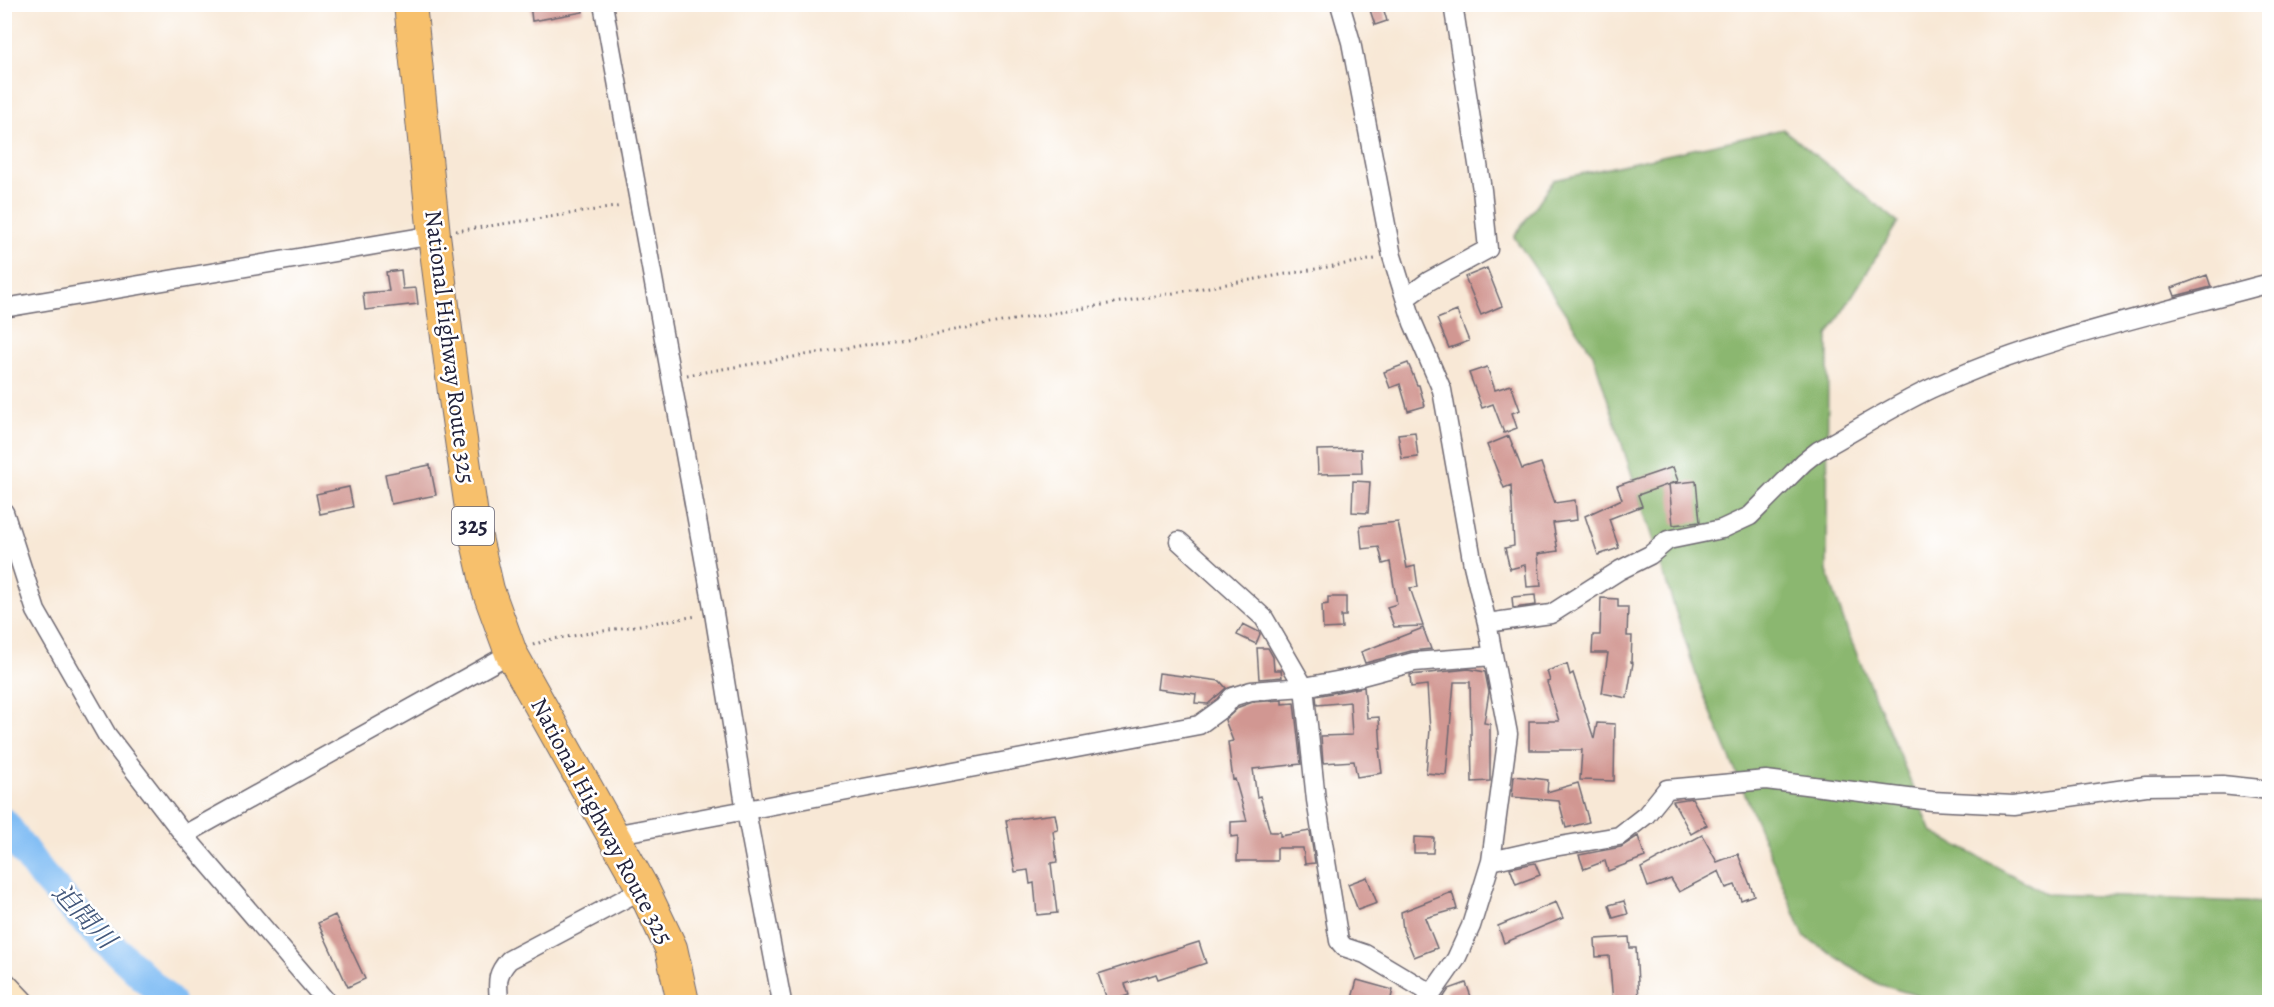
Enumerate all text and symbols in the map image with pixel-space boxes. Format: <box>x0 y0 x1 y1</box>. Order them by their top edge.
street label: National Highway Route 325 <box>417 208 483 486</box>
road number: 325 <box>452 507 494 545</box>
street label: National Highway Route 325 <box>523 692 681 950</box>
water label: 迫間川 <box>45 876 125 959</box>

